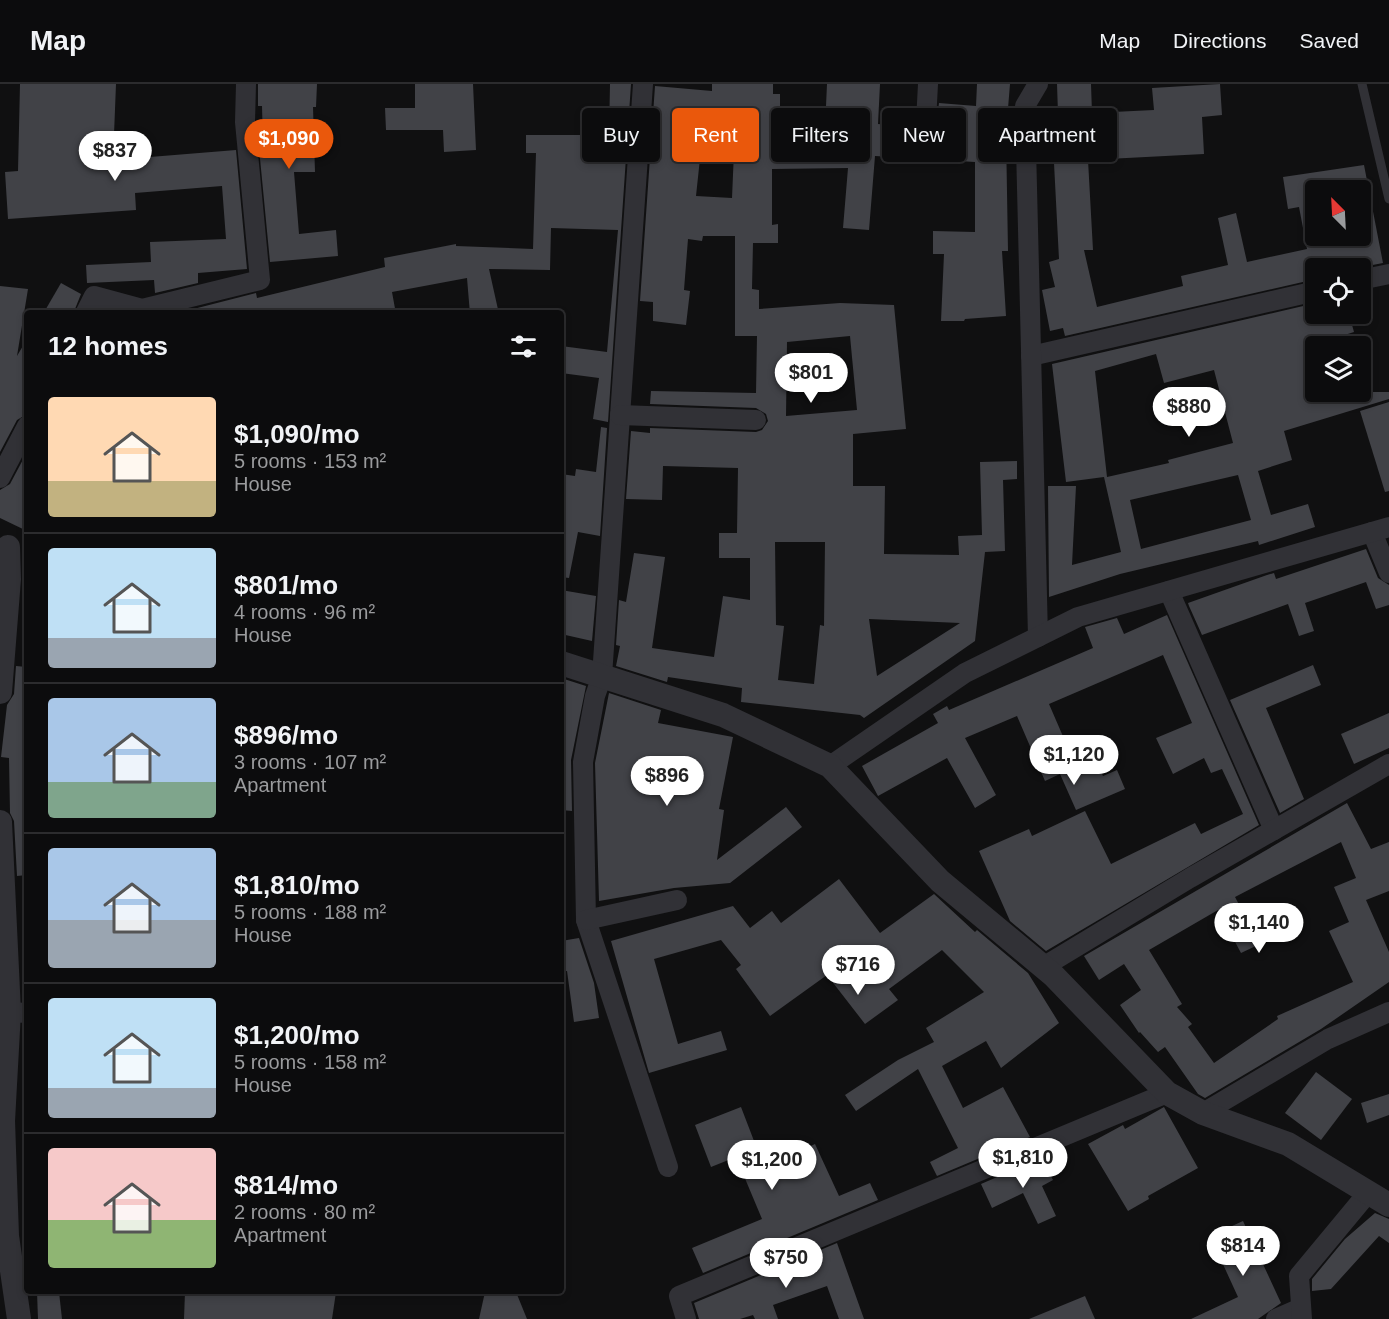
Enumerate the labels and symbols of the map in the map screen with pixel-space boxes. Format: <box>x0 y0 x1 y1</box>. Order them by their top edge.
pin: $1,090 <box>240 119 338 170</box>
pin: $837 <box>79 131 151 182</box>
north arrow <box>1305 180 1371 246</box>
pin: $801 <box>775 353 847 404</box>
pin: $880 <box>1153 387 1225 438</box>
pin: $1,120 <box>1025 735 1123 786</box>
pin: $896 <box>631 756 703 807</box>
pin: $1,140 <box>1210 903 1308 954</box>
pin: $716 <box>822 945 894 996</box>
pin: $1,810 <box>974 1138 1072 1189</box>
pin: $1,200 <box>723 1140 821 1191</box>
pin: $814 <box>1207 1226 1279 1277</box>
pin: $750 <box>750 1238 822 1289</box>

